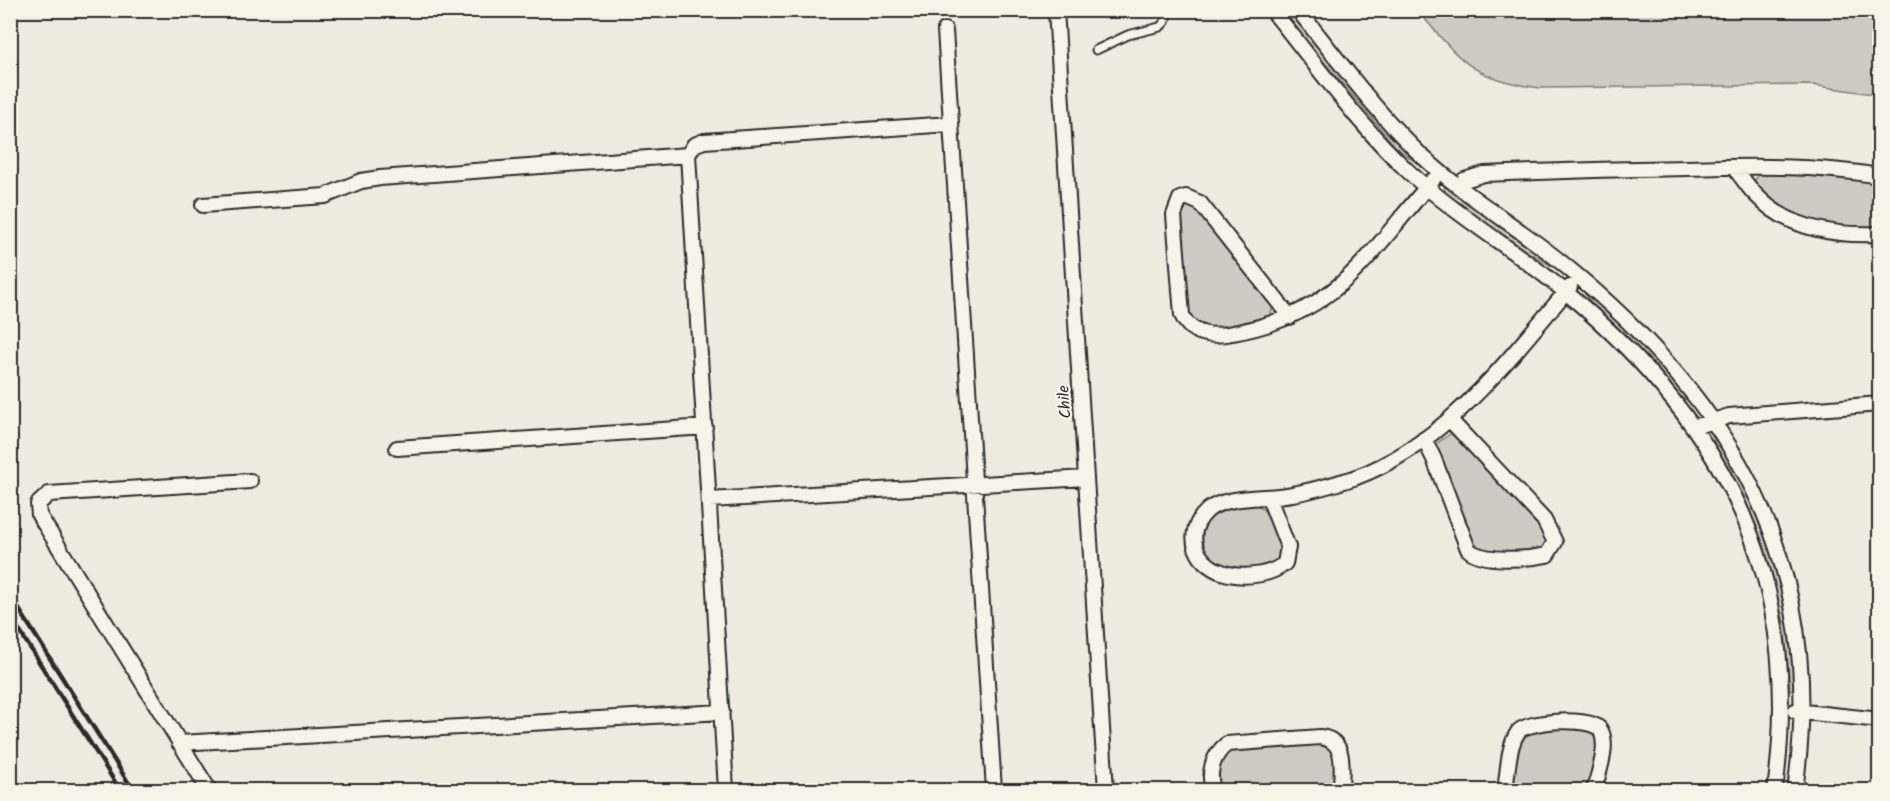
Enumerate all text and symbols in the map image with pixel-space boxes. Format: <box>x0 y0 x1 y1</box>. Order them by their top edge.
street label: Chile <box>1051 385 1079 419</box>

